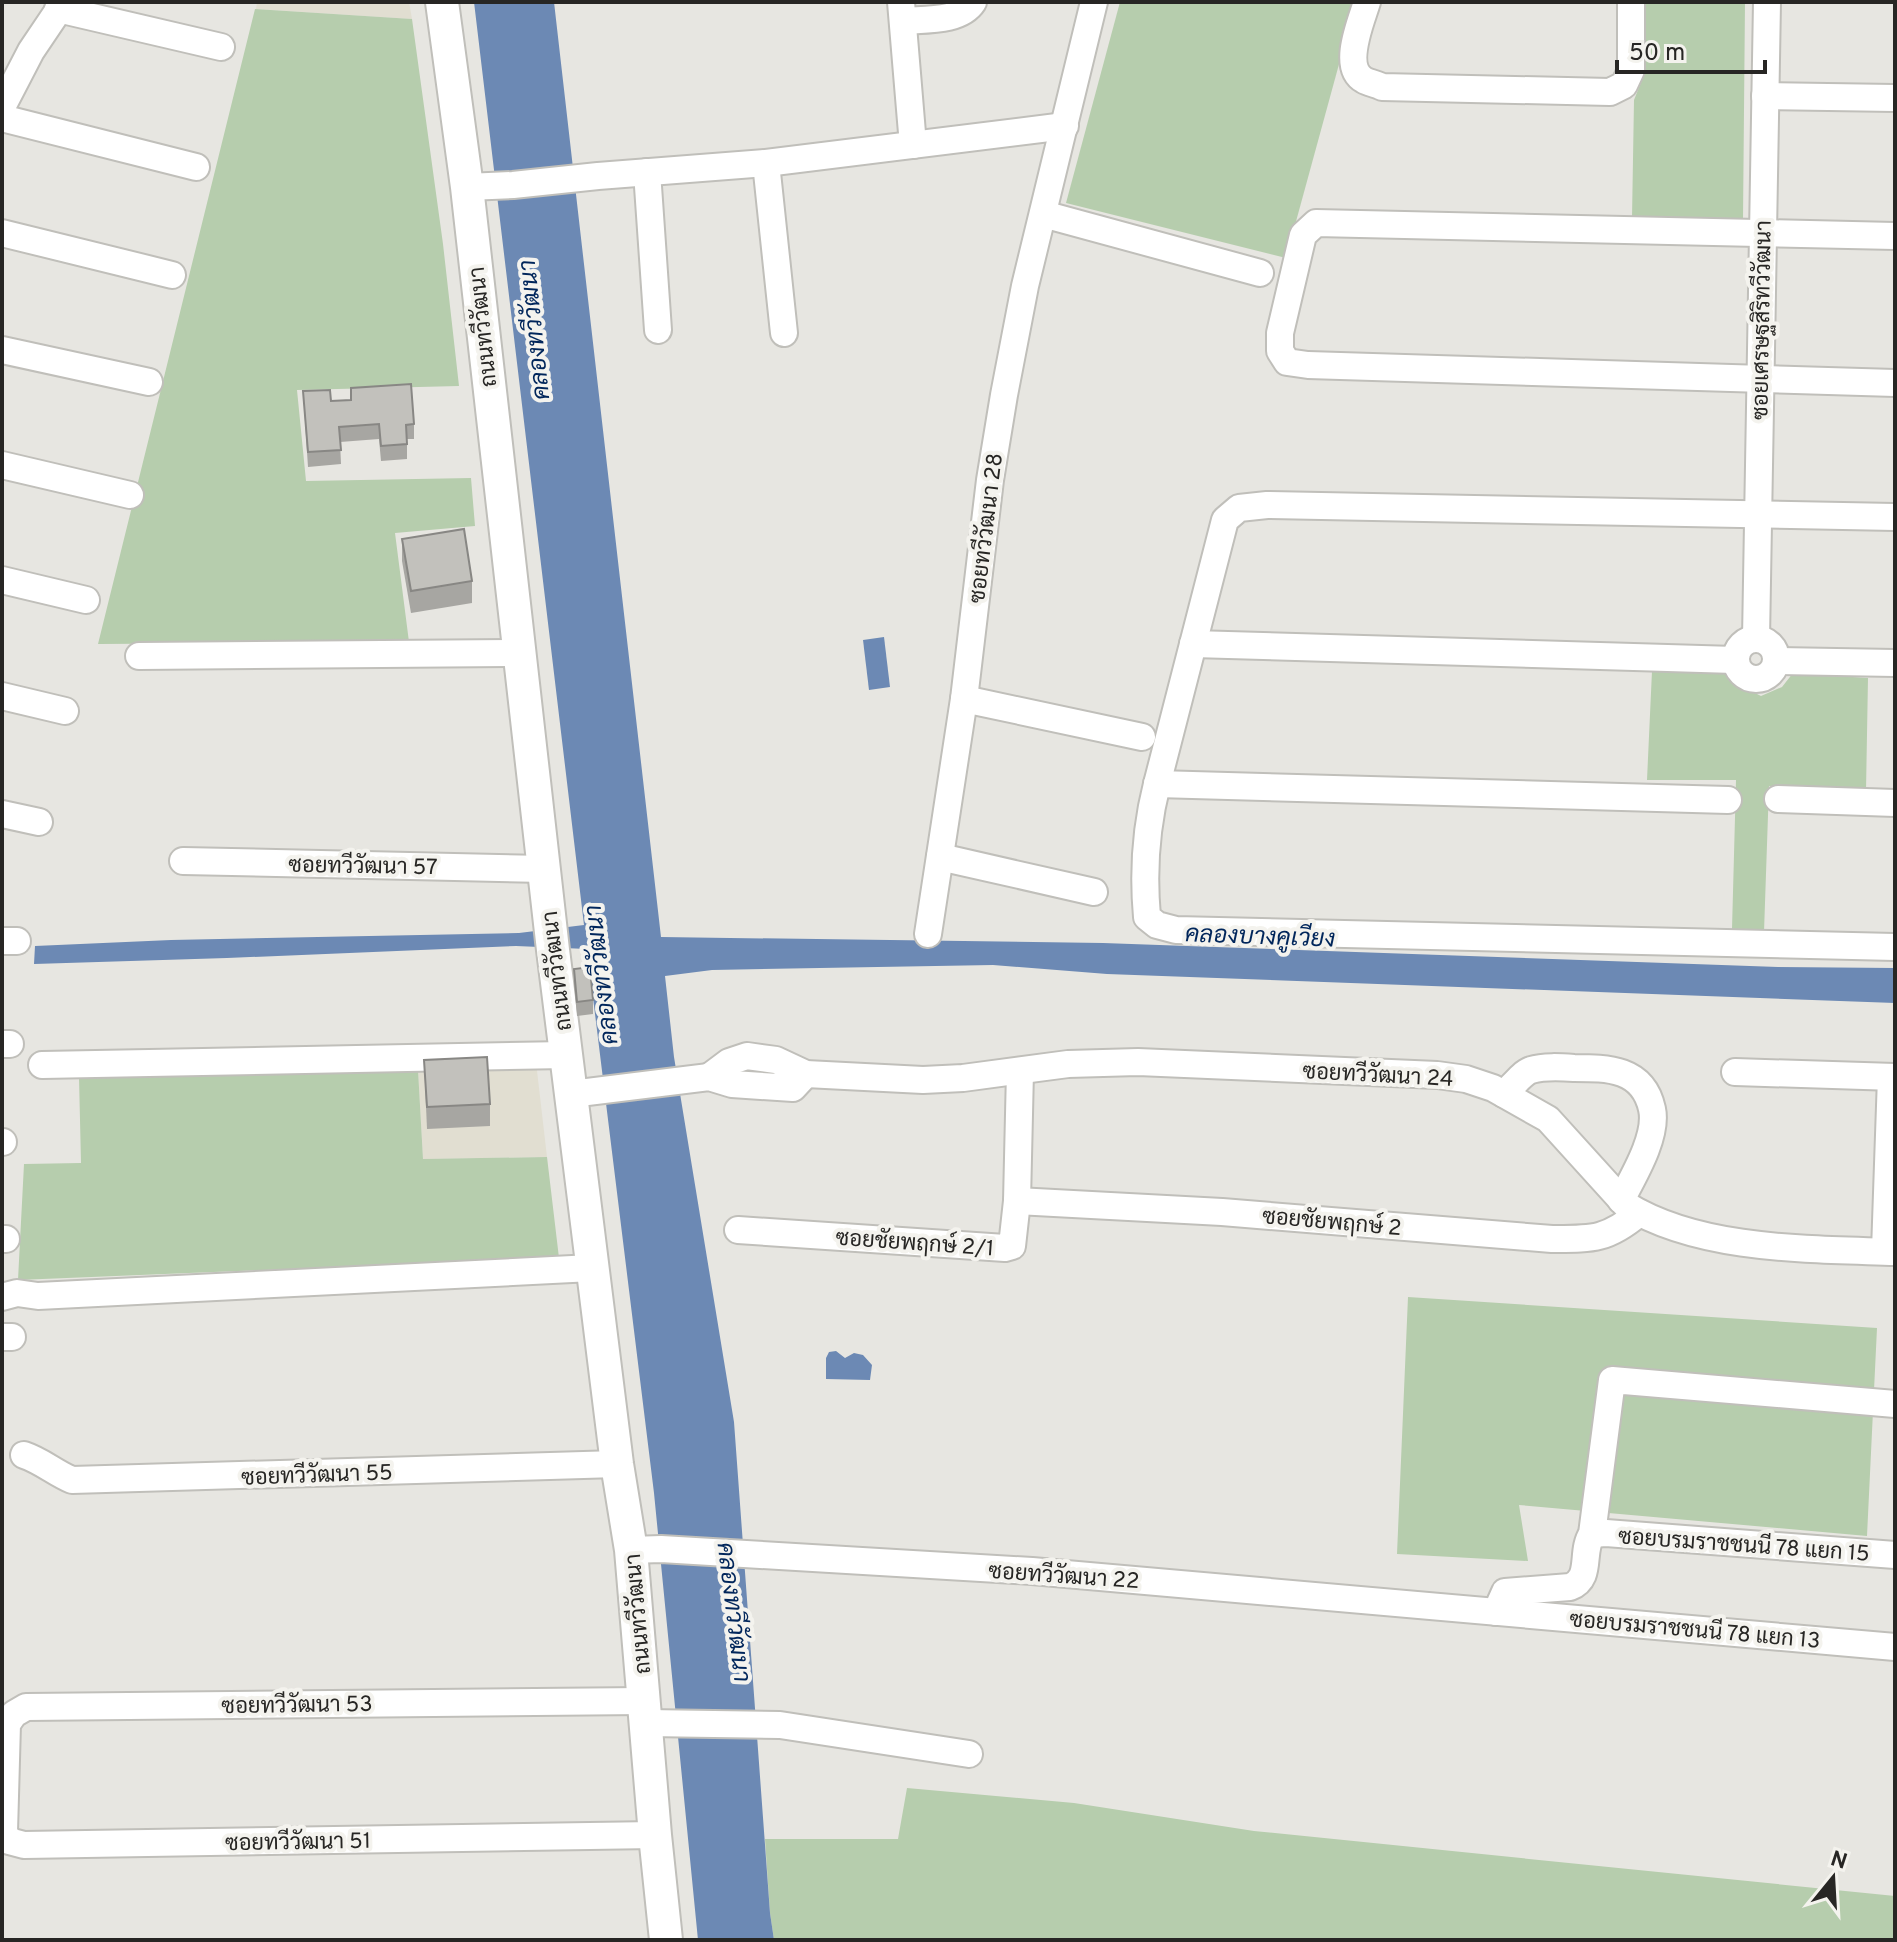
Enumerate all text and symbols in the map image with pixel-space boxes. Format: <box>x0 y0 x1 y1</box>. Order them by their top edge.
scale bar <box>1617 24 1765 74</box>
text: 50 m <box>1629 39 1685 69</box>
street label: ซอยเศรษฐสิริทวีวัฒนา <box>1746 220 1779 420</box>
water label: คลองทวีวัฒนา <box>512 258 558 401</box>
street label: ถนนทวีวัฒนา <box>463 265 504 388</box>
street label: ซอยทวีวัฒนา 28 <box>963 451 1010 605</box>
street label: ซอยทวีวัฒนา 57 <box>288 851 438 882</box>
water label: คลองทวีวัฒนา <box>578 903 626 1047</box>
street label: ถนนทวีวัฒนา <box>536 909 579 1033</box>
water label: คลองบางคูเวียง <box>1184 918 1336 956</box>
street label: ซอยทวีวัฒนา 24 <box>1302 1057 1454 1094</box>
street label: ซอยชัยพฤกษ์ 2 <box>1261 1201 1403 1243</box>
street label: ซอยชัยพฤกษ์ 2/1 <box>835 1222 995 1263</box>
street label: ซอยทวีวัฒนา 55 <box>241 1458 393 1493</box>
street label: ซอยบรมราชชนนี 78 แยก 15 <box>1617 1522 1871 1569</box>
water label: คลองทวีวัฒนา <box>709 1540 757 1684</box>
street label: ถนนทวีวัฒนา <box>619 1552 658 1675</box>
street label: ซอยทวีวัฒนา 22 <box>988 1557 1140 1596</box>
street label: ซอยบรมราชชนนี 78 แยก 13 <box>1568 1605 1822 1656</box>
street label: ซอยทวีวัฒนา 53 <box>221 1690 373 1721</box>
street label: ซอยทวีวัฒนา 51 <box>225 1827 371 1858</box>
north arrow <box>1793 1838 1873 1918</box>
text: N <box>1827 1846 1850 1877</box>

